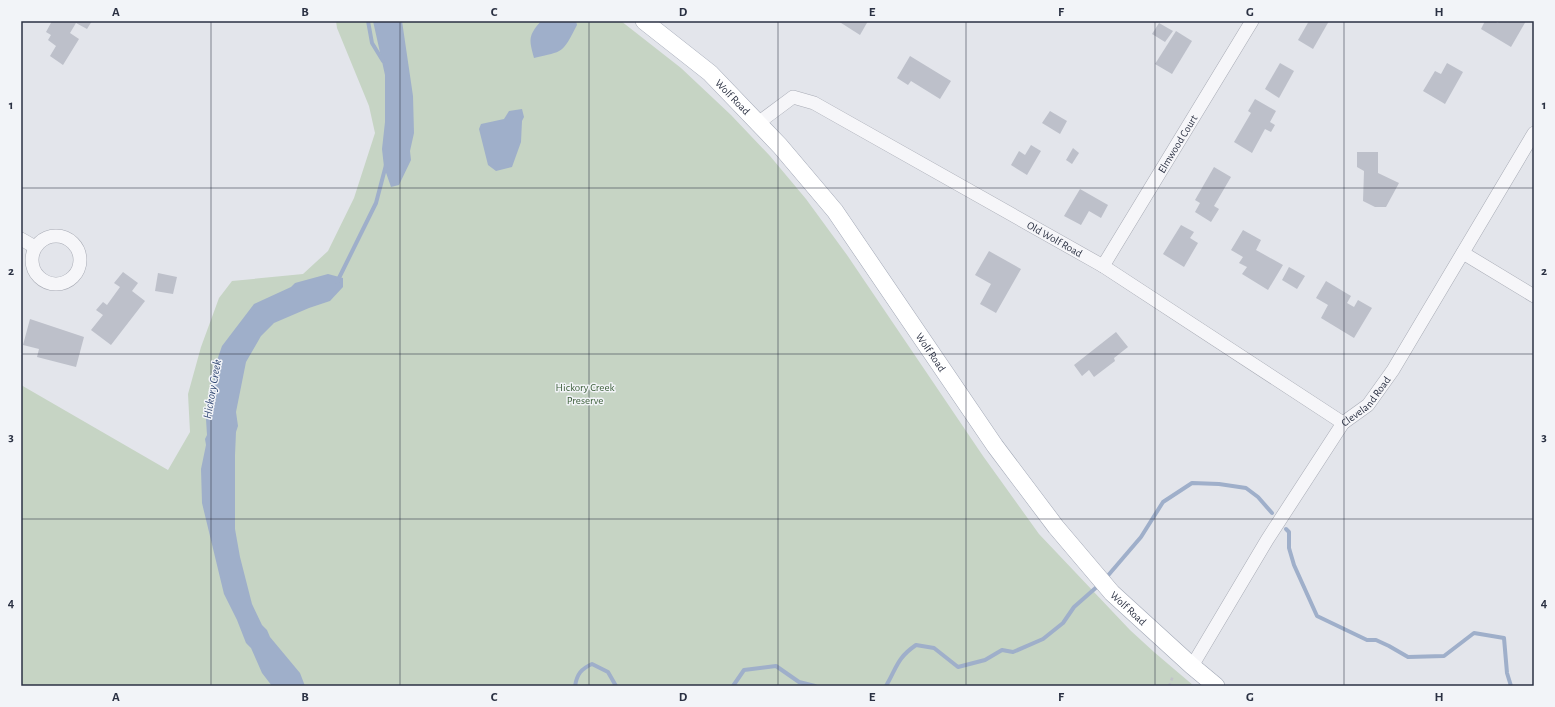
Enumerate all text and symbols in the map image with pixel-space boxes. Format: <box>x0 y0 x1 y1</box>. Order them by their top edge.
text: A <box>112 6 120 19</box>
text: B <box>301 6 309 19</box>
text: C <box>491 6 498 19</box>
text: D <box>679 6 688 19</box>
text: E <box>869 6 876 19</box>
text: F <box>1058 6 1065 19</box>
text: G <box>1246 6 1254 19</box>
text: H <box>1434 6 1444 19</box>
street label: Wolf Road <box>713 77 752 117</box>
text: 1 <box>9 99 13 112</box>
text: 1 <box>1542 99 1546 112</box>
street label: Elmwood Court <box>1156 113 1200 175</box>
street label: Old Wolf Road <box>1025 219 1085 259</box>
text: 2 <box>8 265 14 278</box>
text: 2 <box>1541 265 1547 278</box>
street label: Wolf Road <box>914 331 948 374</box>
water label: Hickory Creek <box>201 358 223 420</box>
street label: Cleveland Road <box>1339 374 1393 429</box>
park label: Hickory Creek Preserve <box>556 382 614 406</box>
text: 3 <box>8 431 14 444</box>
text: 3 <box>1541 431 1547 444</box>
street label: Wolf Road <box>1108 589 1149 628</box>
text: 4 <box>8 597 15 610</box>
text: 4 <box>1541 597 1548 610</box>
text: A <box>112 691 120 704</box>
text: B <box>301 691 309 704</box>
text: C <box>491 691 498 704</box>
text: D <box>679 691 688 704</box>
text: E <box>869 691 876 704</box>
text: F <box>1058 691 1065 704</box>
text: G <box>1246 691 1254 704</box>
text: H <box>1434 691 1444 704</box>

